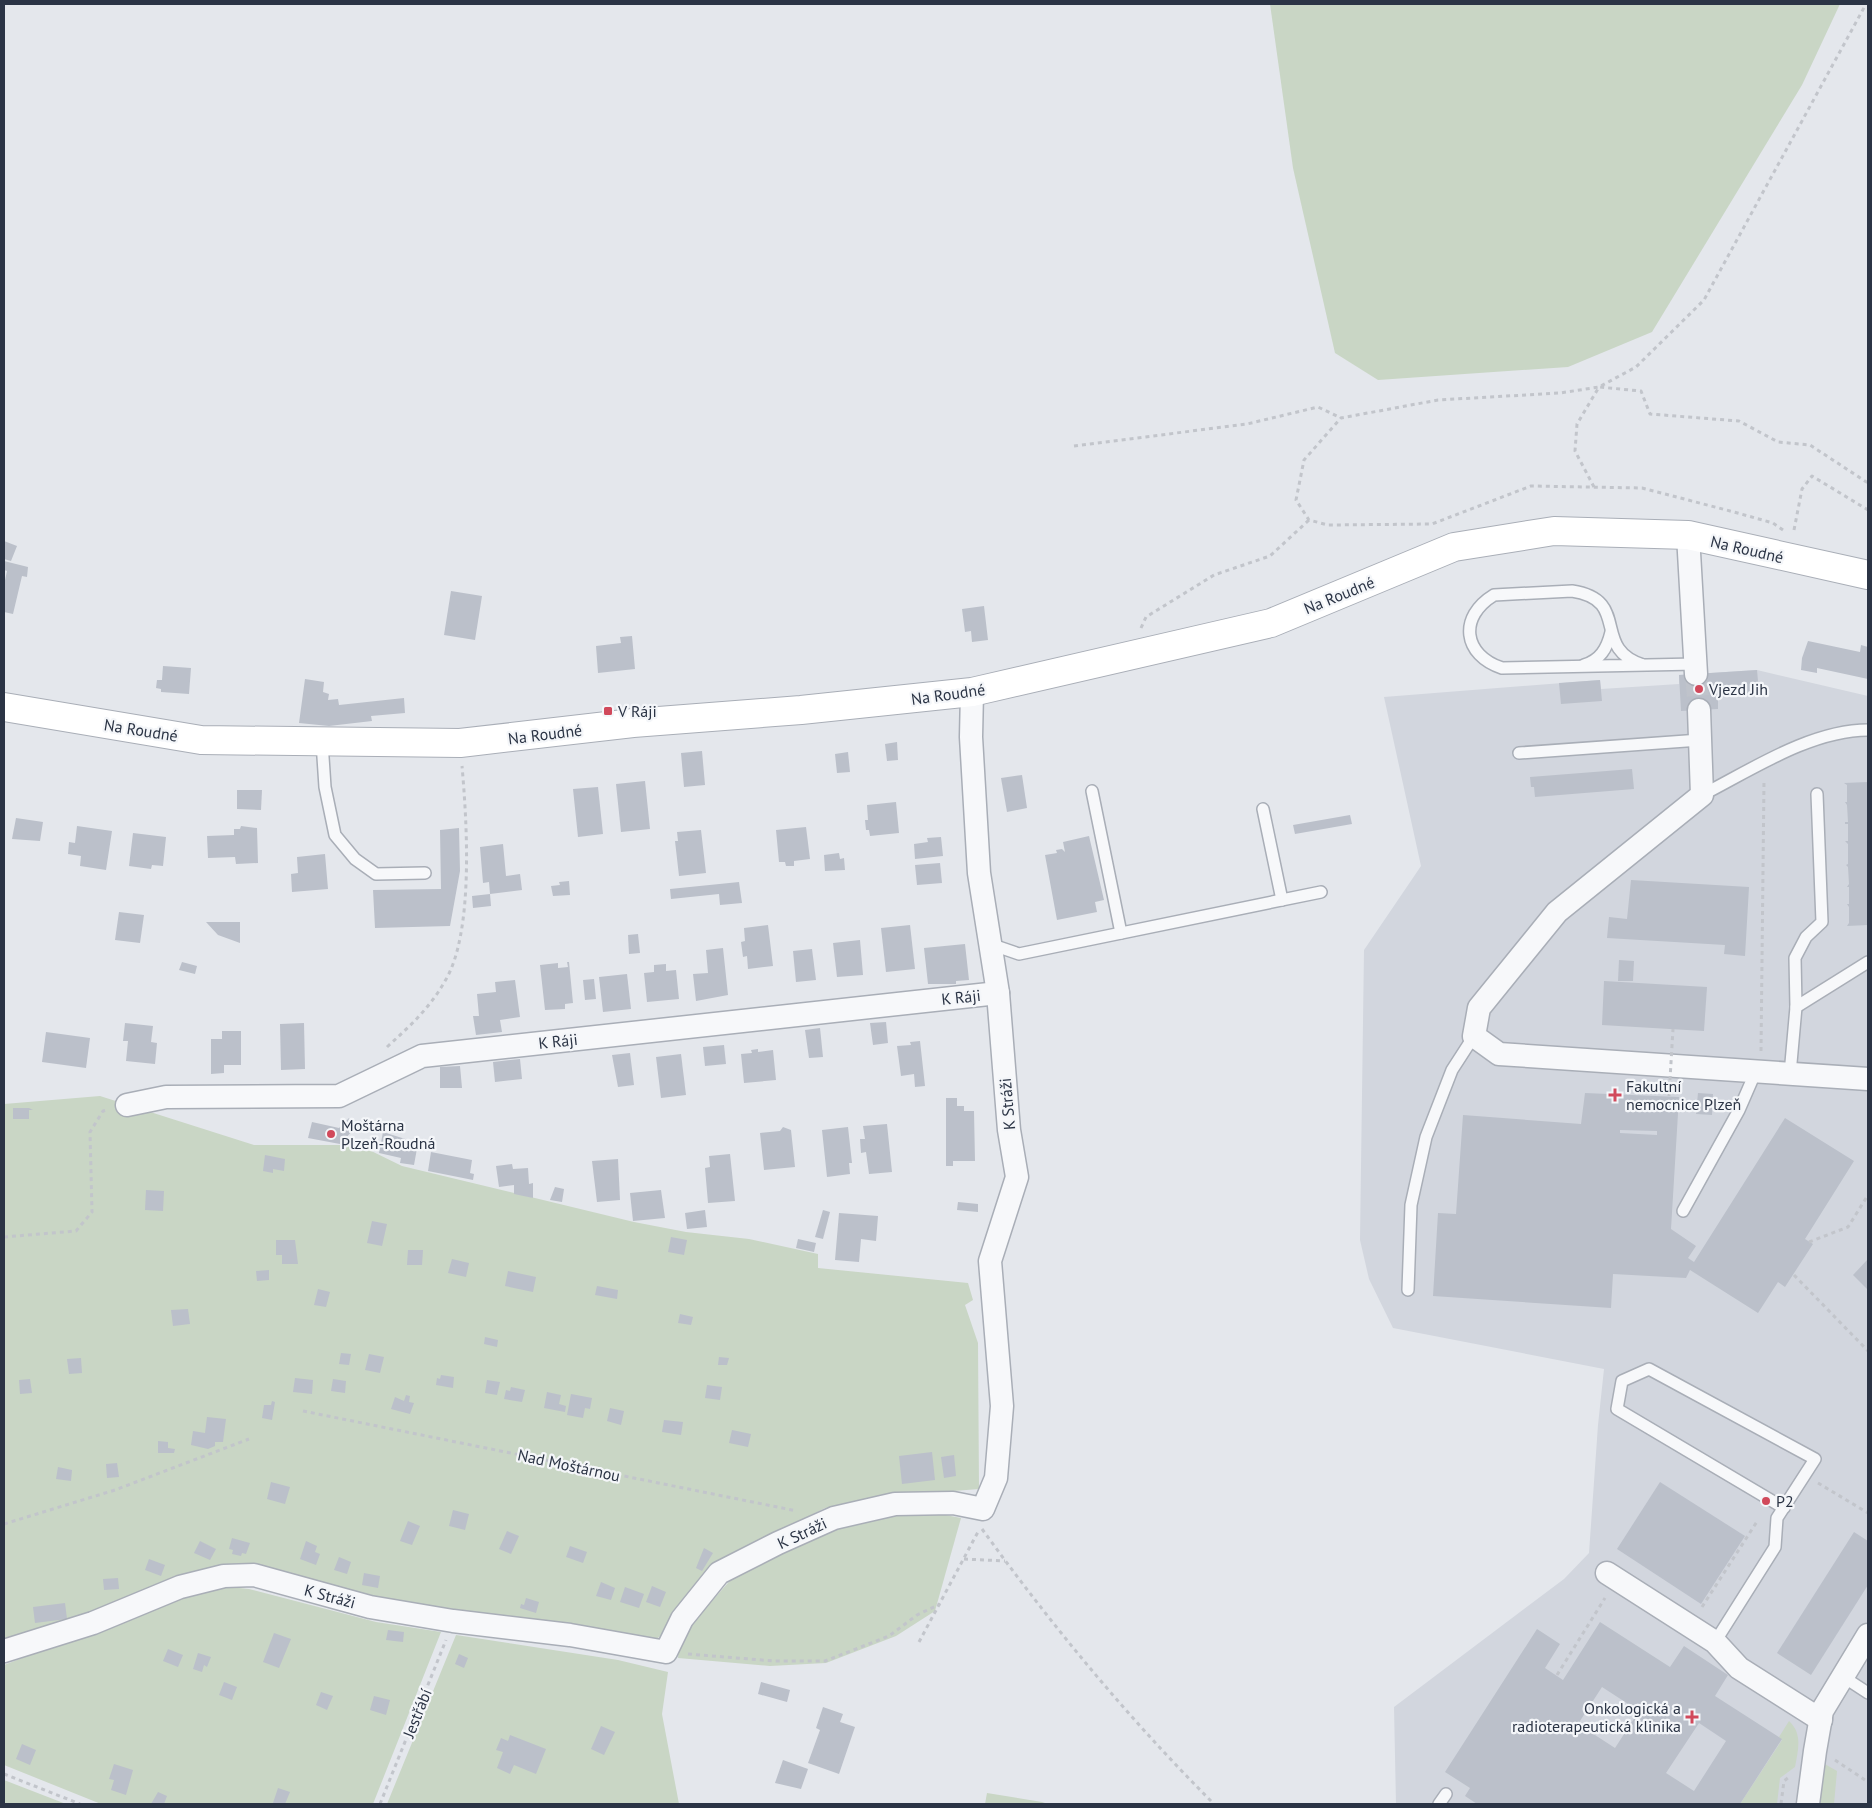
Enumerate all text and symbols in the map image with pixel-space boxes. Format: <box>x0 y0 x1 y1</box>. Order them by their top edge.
street label: Na Roudné <box>1708 531 1786 567</box>
street label: Na Roudné <box>1301 572 1377 618</box>
street label: Na Roudné <box>910 679 986 709</box>
place label: Vjezd Jih <box>1708 679 1768 699</box>
marker: Vjezd Jih <box>1693 683 1705 695</box>
place label: V Ráji <box>617 701 657 721</box>
marker: V Ráji <box>602 705 614 717</box>
street label: Na Roudné <box>103 714 179 746</box>
street label: Na Roudné <box>507 720 583 748</box>
street label: K Ráji <box>940 985 982 1009</box>
street label: K Ráji <box>537 1029 579 1053</box>
place label: Fakultní nemocnice Plzeň <box>1626 1076 1741 1114</box>
street label: K Stráži <box>995 1077 1019 1131</box>
marker: Fakultní nemocnice Plzeň <box>1608 1088 1622 1102</box>
place label: Moštárna Plzeň-Roudná <box>341 1115 435 1153</box>
marker: Moštárna Plzeň-Roudná <box>325 1128 337 1140</box>
street label: Nad Moštárnou <box>516 1444 622 1486</box>
place label: P2 <box>1776 1491 1794 1511</box>
marker: P2 <box>1760 1495 1772 1507</box>
street label: K Stráži <box>774 1513 830 1553</box>
street label: K Stráži <box>302 1580 358 1612</box>
street label: Jestřábí <box>398 1685 436 1741</box>
place label: Onkologická a radioterapeutická klinika <box>1512 1698 1681 1736</box>
marker: Onkologická a radioterapeutická klinika <box>1685 1710 1699 1724</box>

